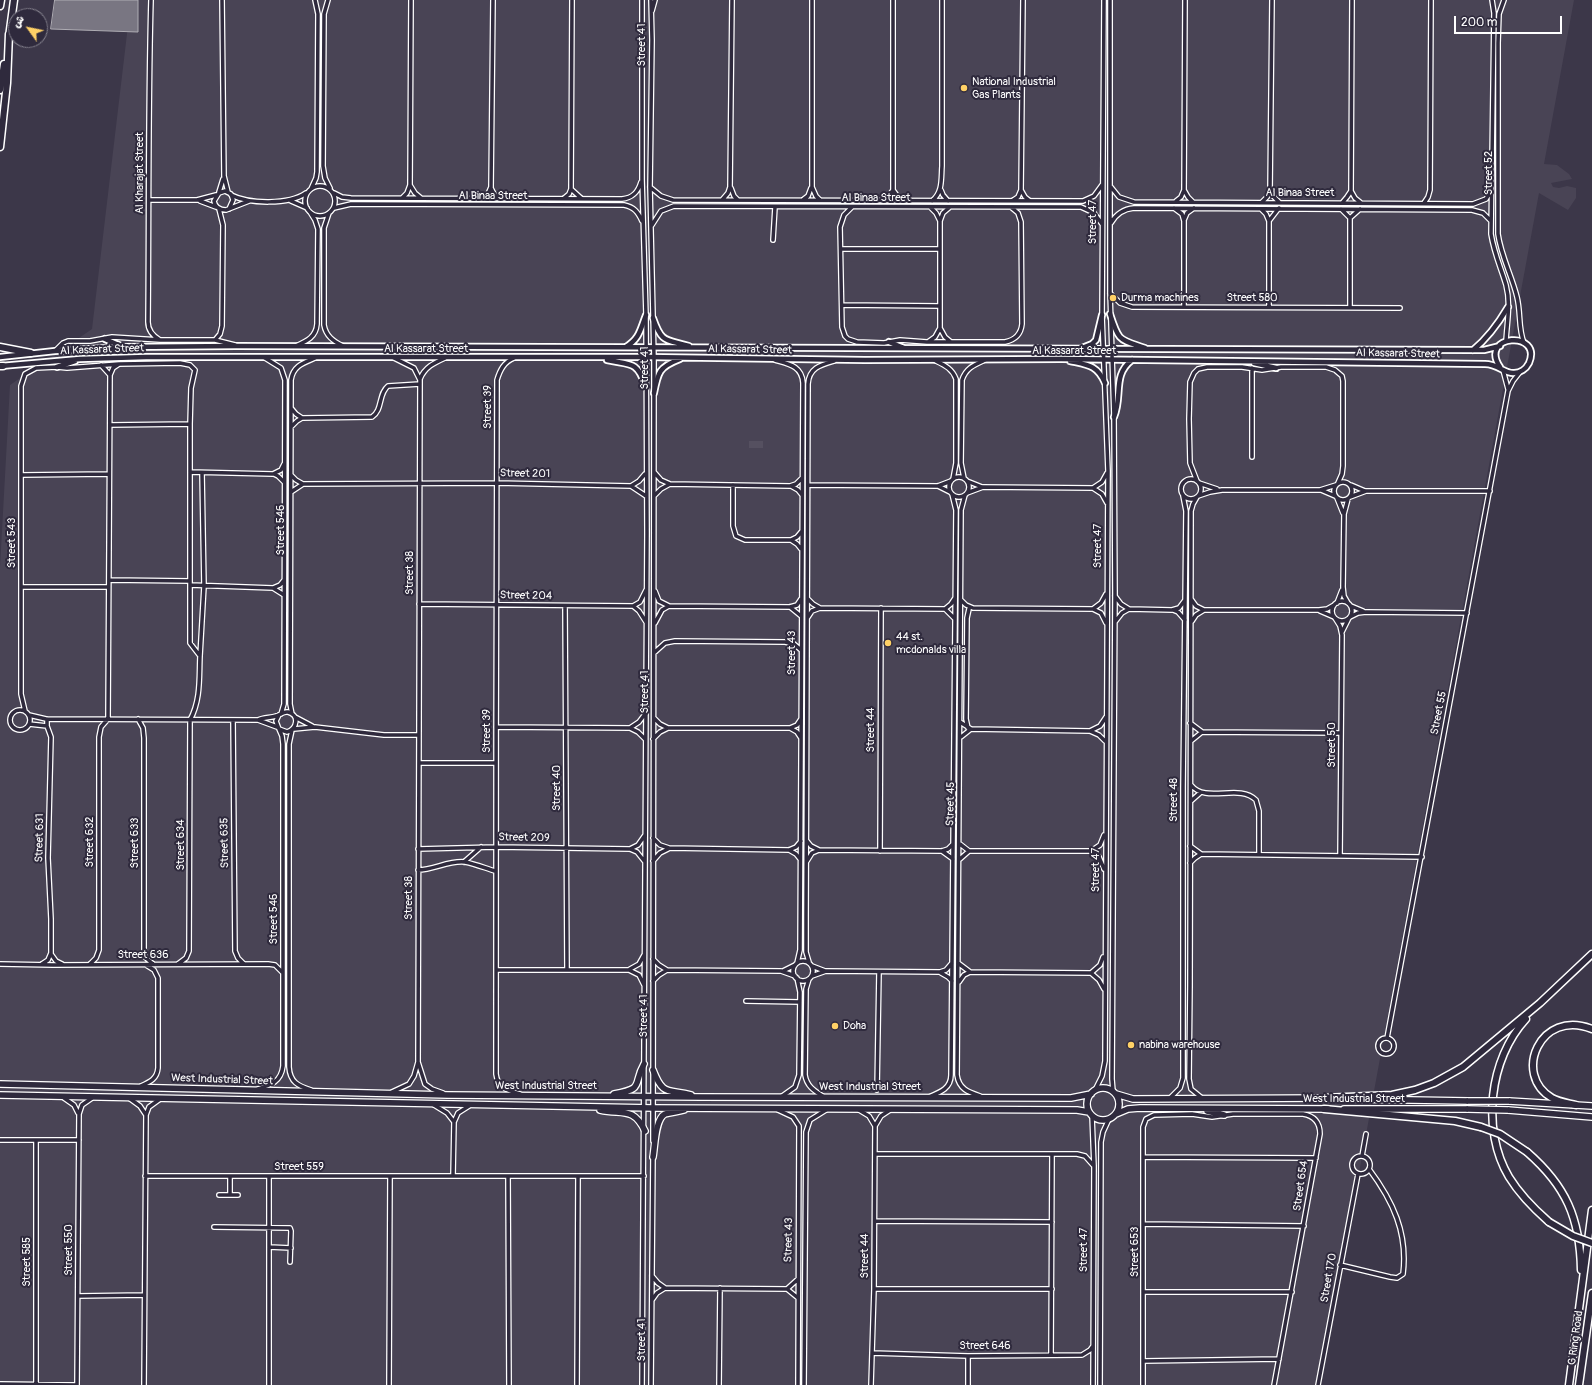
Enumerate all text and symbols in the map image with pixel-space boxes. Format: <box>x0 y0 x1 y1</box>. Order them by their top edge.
north arrow <box>8 8 48 48</box>
scale bar <box>1456 8 1564 34</box>
text: ش <box>10 13 27 30</box>
text: 200 m <box>1461 15 1497 30</box>
street label: Street 41 <box>635 24 649 66</box>
place label: National Industrial Gas Plants <box>972 75 1056 101</box>
marker: National Industrial Gas Plants <box>959 83 969 93</box>
street label: Al Kharajat Street <box>133 132 147 214</box>
street label: Street 52 <box>1482 151 1496 195</box>
street label: Al Binaa Street <box>1266 186 1334 200</box>
street label: Al Binaa Street <box>459 189 527 203</box>
street label: Al Binaa Street <box>842 191 910 205</box>
street label: Street 47 <box>1086 200 1100 244</box>
place label: Durma machines <box>1121 291 1199 305</box>
street label: Street 580 <box>1226 291 1278 305</box>
marker: Durma machines <box>1108 293 1118 303</box>
street label: Al Kassarat Street <box>60 342 144 358</box>
street label: Al Kassarat Street <box>384 342 468 356</box>
street label: Al Kassarat Street <box>708 343 792 357</box>
street label: Al Kassarat Street <box>1032 344 1116 358</box>
street label: Street 41 <box>638 347 652 389</box>
street label: Al Kassarat Street <box>1356 347 1440 361</box>
street label: Street 39 <box>481 385 495 429</box>
street label: Street 201 <box>500 467 550 481</box>
street label: Street 546 <box>274 505 288 555</box>
street label: Street 543 <box>5 518 19 568</box>
street label: Street 47 <box>1091 524 1105 568</box>
street label: Street 38 <box>403 551 417 595</box>
street label: Street 204 <box>500 589 552 603</box>
place label: 44 st. mcdonalds villa <box>896 630 966 656</box>
street label: Street 43 <box>785 631 799 675</box>
marker: 44 st. mcdonalds villa <box>883 638 893 648</box>
street label: Street 41 <box>638 671 652 713</box>
street label: Street 55 <box>1428 690 1450 736</box>
street label: Street 44 <box>864 708 878 752</box>
street label: Street 39 <box>480 709 494 753</box>
street label: Street 50 <box>1325 722 1339 768</box>
street label: Street 40 <box>550 765 564 811</box>
street label: Street 48 <box>1167 778 1181 822</box>
street label: Street 45 <box>944 782 958 826</box>
street label: Street 631 <box>33 813 47 863</box>
street label: Street 632 <box>83 817 97 867</box>
street label: Street 633 <box>128 818 142 868</box>
street label: Street 635 <box>218 818 232 868</box>
street label: Street 634 <box>174 819 188 871</box>
street label: Street 209 <box>498 831 550 845</box>
street label: Street 47 <box>1089 848 1103 892</box>
street label: Street 38 <box>402 876 416 920</box>
street label: Street 546 <box>267 894 281 944</box>
street label: Street 636 <box>117 948 169 962</box>
street label: Street 41 <box>637 995 651 1037</box>
place label: Doha <box>843 1019 866 1033</box>
marker: Doha <box>830 1021 840 1031</box>
place label: nabina warehouse <box>1139 1038 1220 1052</box>
marker: nabina warehouse <box>1126 1040 1136 1050</box>
street label: West Industrial Street <box>171 1072 273 1088</box>
street label: West Industrial Street <box>495 1079 597 1093</box>
street label: West Industrial Street <box>819 1080 921 1094</box>
street label: West Industrial Street <box>1303 1092 1405 1106</box>
street label: Street 559 <box>274 1160 324 1174</box>
street label: Street 654 <box>1291 1160 1311 1212</box>
street label: Street 43 <box>782 1218 796 1262</box>
street label: Street 550 <box>62 1224 76 1276</box>
street label: Street 653 <box>1128 1227 1142 1277</box>
street label: Street 47 <box>1077 1228 1091 1272</box>
street label: Street 44 <box>858 1234 872 1278</box>
street label: Street 585 <box>20 1237 34 1287</box>
street label: Street 170 <box>1318 1252 1340 1304</box>
street label: G Ring Road <box>1566 1310 1586 1366</box>
street label: Street 41 <box>635 1319 649 1361</box>
street label: Street 646 <box>959 1339 1011 1353</box>

